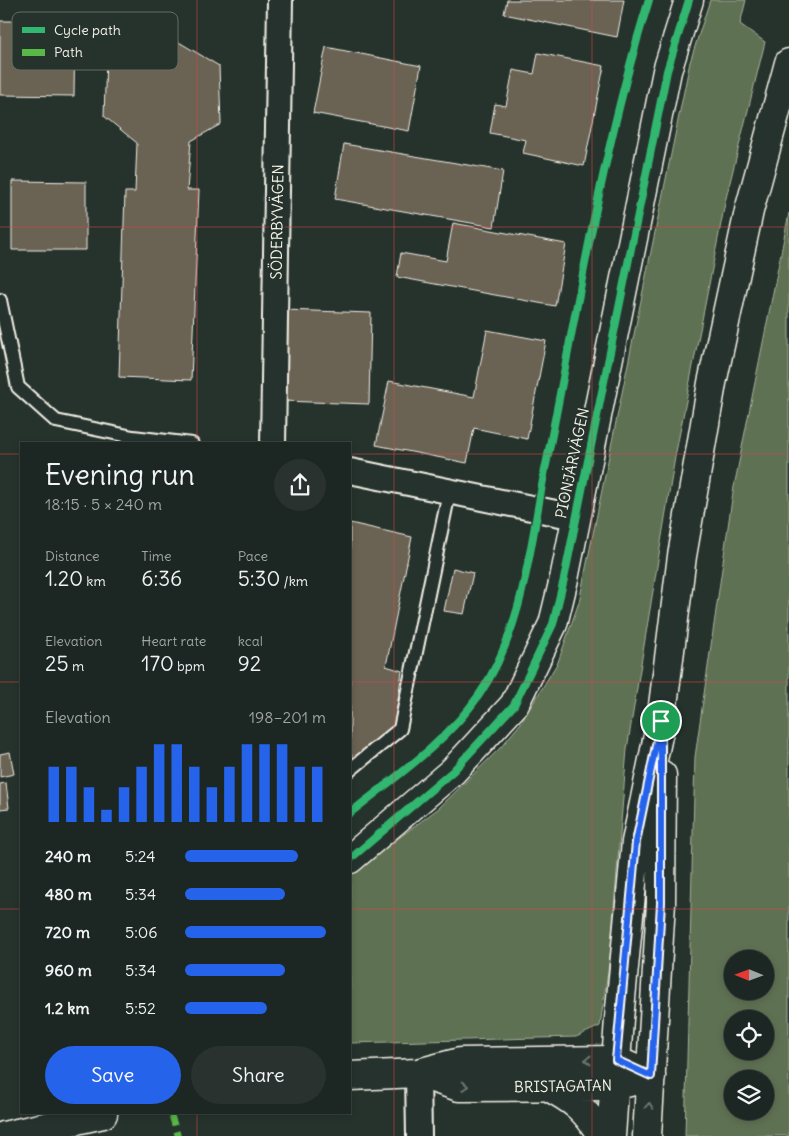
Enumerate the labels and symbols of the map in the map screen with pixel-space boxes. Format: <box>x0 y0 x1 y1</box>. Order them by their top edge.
legend <box>12 12 178 70</box>
text: Cycle path <box>54 21 121 39</box>
text: Path <box>54 43 83 61</box>
street label: SÖDERBYVÄGEN <box>266 164 288 280</box>
street label: PIONJÄRVÄGEN <box>551 406 593 520</box>
pin <box>640 700 682 742</box>
north arrow <box>724 950 774 1000</box>
one-way arrow <box>584 1055 592 1065</box>
street label: BRISTAGATAN <box>514 1076 612 1096</box>
one-way arrow <box>461 1081 469 1092</box>
one-way arrow <box>644 1102 655 1110</box>

